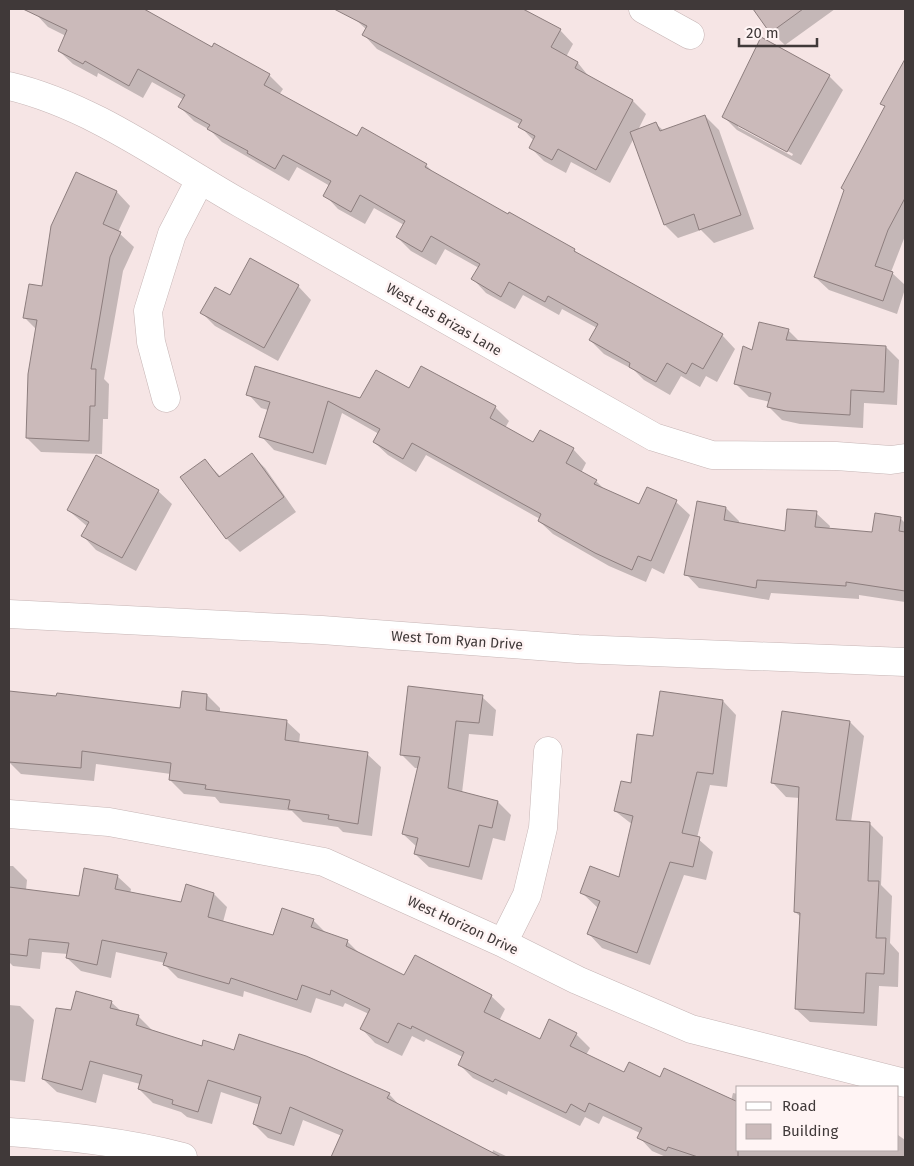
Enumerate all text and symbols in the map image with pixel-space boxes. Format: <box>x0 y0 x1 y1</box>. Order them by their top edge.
scale bar <box>739 15 816 47</box>
text: 20 m <box>746 24 779 42</box>
street label: West Las Brizas Lane <box>383 279 505 359</box>
street label: West Tom Ryan Drive <box>390 627 523 654</box>
street label: West Horizon Drive <box>405 892 521 959</box>
legend <box>736 1086 899 1151</box>
text: Road <box>782 1097 817 1115</box>
text: Building <box>782 1122 838 1140</box>

